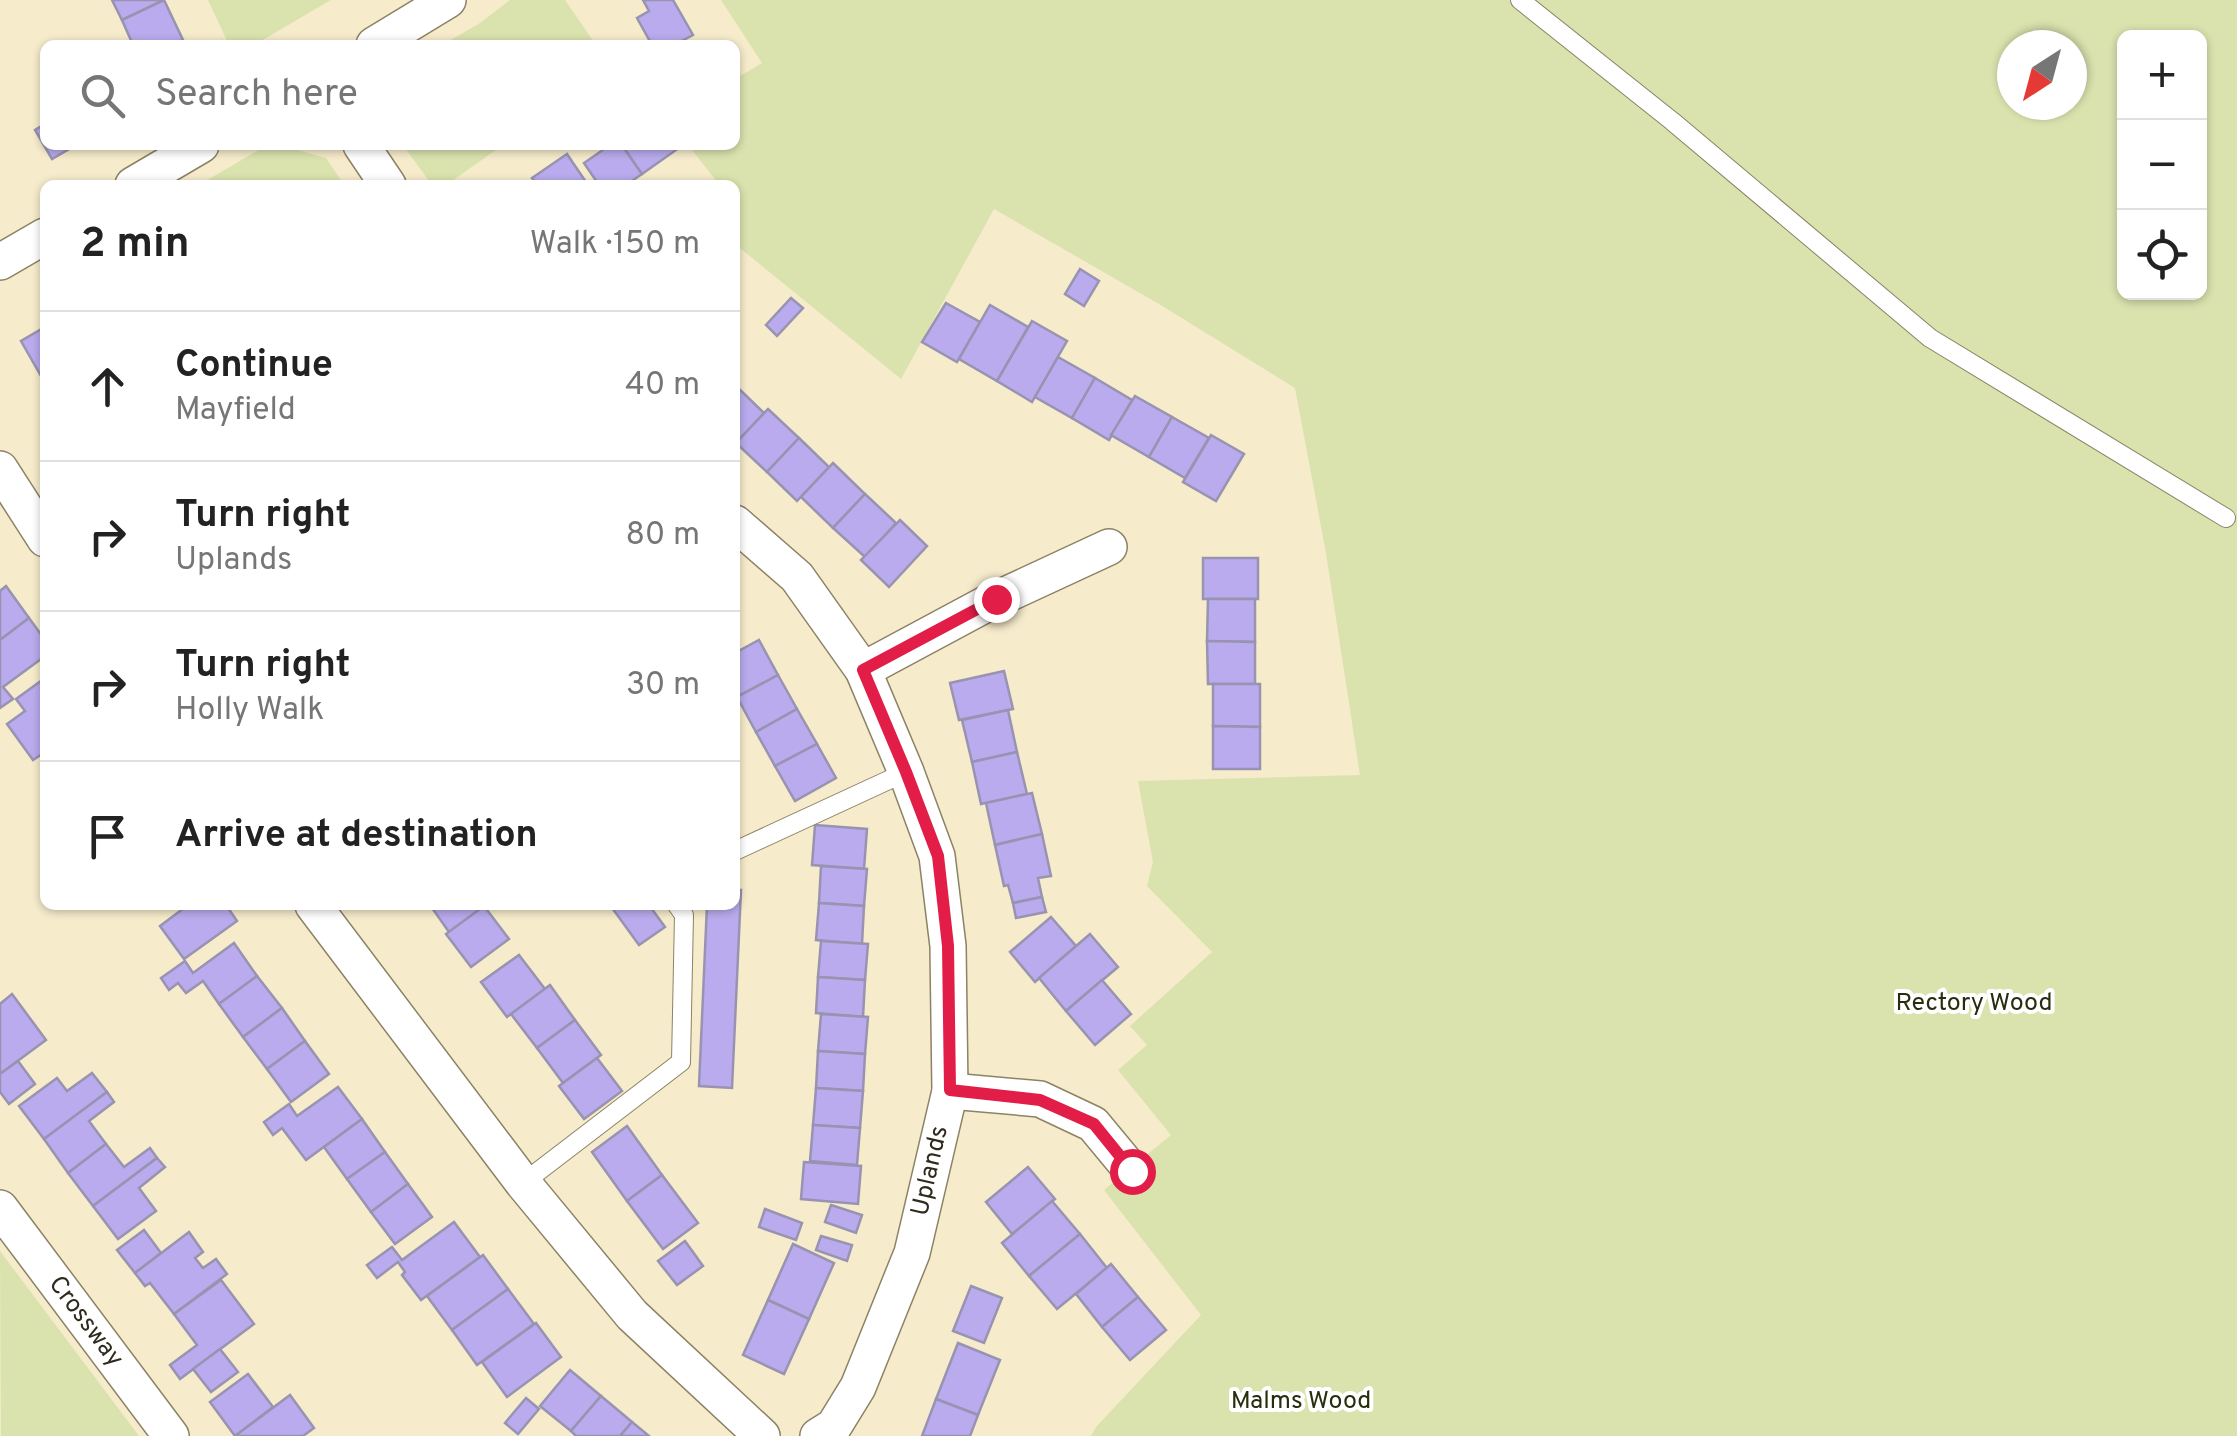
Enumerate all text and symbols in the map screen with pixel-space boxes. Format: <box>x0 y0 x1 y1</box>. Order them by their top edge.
north arrow <box>1997 30 2087 120</box>
map controls <box>2117 30 2207 300</box>
button: + <box>2117 30 2207 120</box>
search box <box>40 40 740 150</box>
icon: search <box>75 68 130 123</box>
text: Search here <box>155 71 358 120</box>
button: − <box>2117 120 2207 210</box>
button: locate <box>2117 210 2207 300</box>
text: 2 min <box>80 219 190 272</box>
text: Walk · 150 m <box>530 225 700 265</box>
text: Continue <box>175 342 333 391</box>
icon: ahead <box>80 359 135 414</box>
text: 40 m <box>625 366 700 406</box>
text: Mayfield <box>175 391 296 431</box>
text: Turn right <box>175 492 350 541</box>
icon: right <box>80 509 135 564</box>
text: 80 m <box>626 516 700 556</box>
text: Uplands <box>175 541 292 581</box>
route end <box>974 577 1020 623</box>
text: Turn right <box>175 642 350 691</box>
icon: right <box>80 659 135 714</box>
text: 30 m <box>626 666 700 706</box>
text: Holly Walk <box>175 691 324 731</box>
icon: arrive <box>80 809 135 864</box>
text: Arrive at destination <box>175 812 538 861</box>
park label: Rectory Wood <box>1896 988 2052 1020</box>
street label: Uplands <box>905 1123 957 1219</box>
route start <box>1110 1149 1156 1195</box>
street label: Crossway <box>40 1270 130 1374</box>
park label: Malms Wood <box>1231 1386 1371 1418</box>

